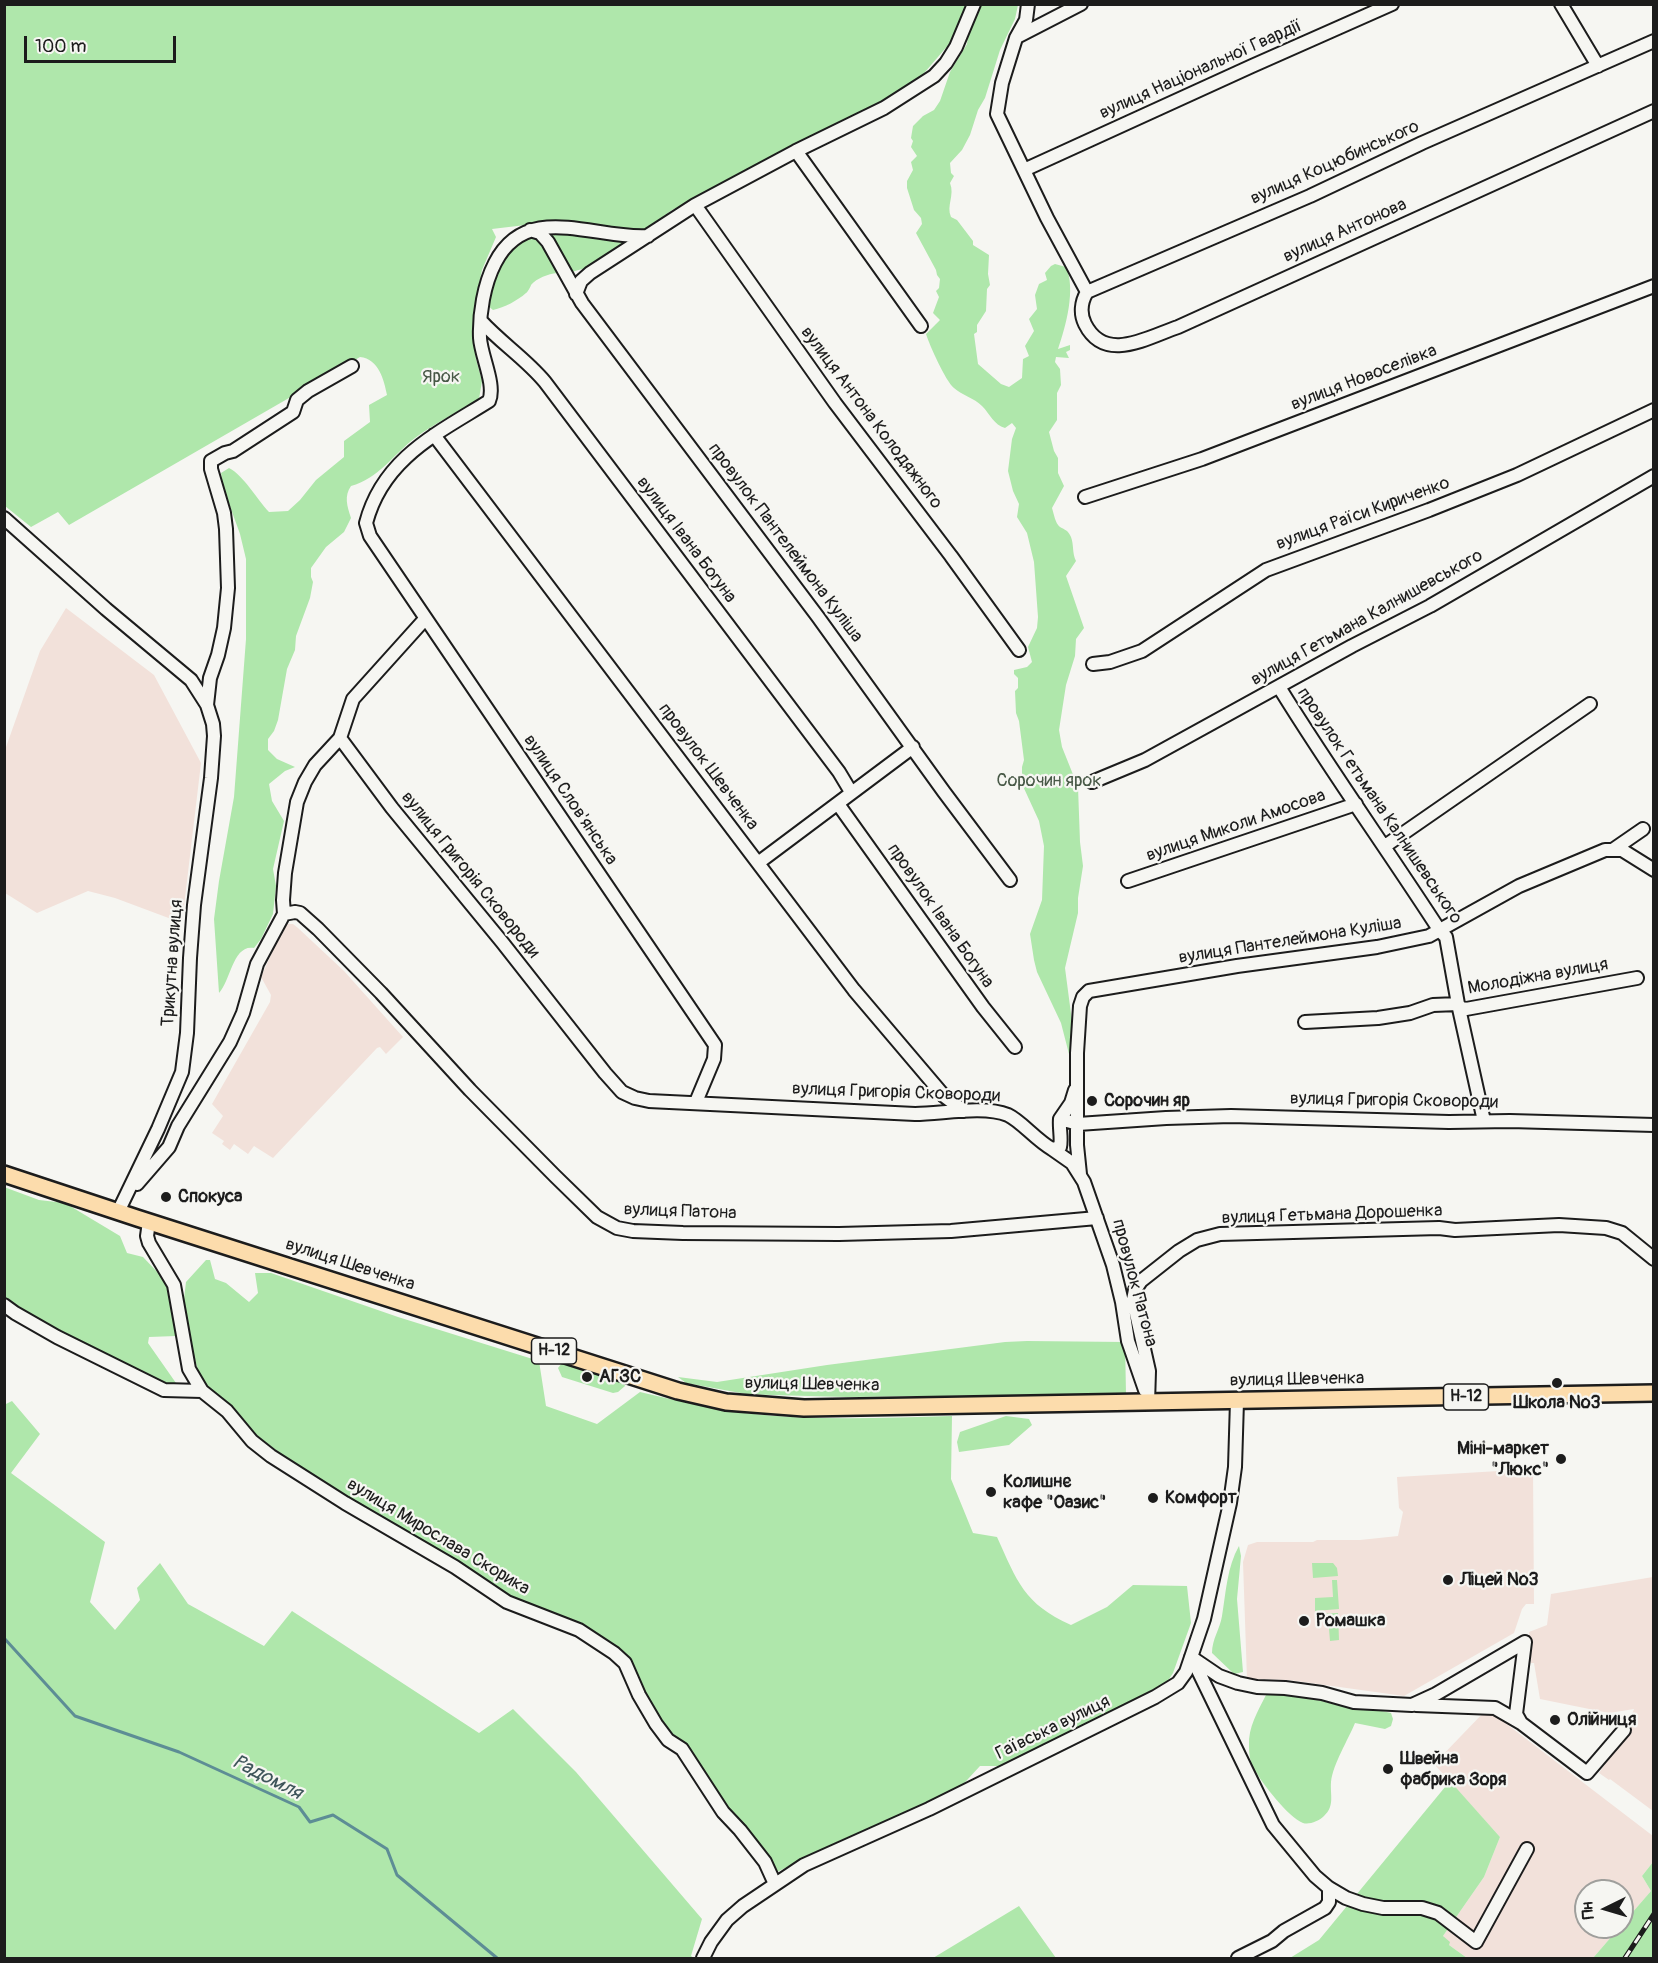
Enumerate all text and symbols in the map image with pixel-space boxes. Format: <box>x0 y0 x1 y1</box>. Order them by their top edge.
street label: вулиця Національної Гвардії <box>1096 15 1306 125</box>
scale bar <box>27 24 178 62</box>
text: 100 m <box>35 35 87 58</box>
street label: вулиця Коцюбинського <box>1247 116 1423 210</box>
street label: вулиця Антонова <box>1280 194 1410 268</box>
street label: вулиця Антона Колодяжного <box>795 323 947 513</box>
street label: вулиця Новоселівка <box>1288 340 1440 416</box>
park label: Ярок <box>422 366 460 388</box>
street label: провулок Пантелеймона Куліша <box>703 439 867 647</box>
street label: вулиця Івана Богуна <box>631 472 741 608</box>
street label: вулиця Раїси Кириченко <box>1273 473 1453 555</box>
street label: вулиця Гетьмана Калнишевського <box>1247 545 1487 691</box>
street label: провулок Гетьмана Калнишевського <box>1292 684 1466 928</box>
street label: провулок Шевченка <box>653 699 763 835</box>
street label: вулиця Слов'янська <box>518 731 622 869</box>
park label: Сорочин ярок <box>997 770 1101 792</box>
street label: вулиця Миколи Амосова <box>1143 785 1329 867</box>
street label: вулиця Григорія Сковороди <box>396 787 544 963</box>
street label: провулок Івана Богуна <box>882 840 998 992</box>
street label: Трикутна вулиця <box>158 899 188 1027</box>
street label: вулиця Пантелеймона Куліша <box>1177 913 1403 969</box>
street label: Молодіжна вулиця <box>1466 954 1610 1000</box>
street label: вулиця Григорія Сковороди <box>792 1079 1000 1107</box>
street label: вулиця Григорія Сковороди <box>1290 1088 1498 1114</box>
place label: Сорочин яр <box>1104 1090 1190 1112</box>
marker: Сорочин яр <box>1085 1094 1099 1108</box>
place label: Спокуса <box>178 1186 242 1208</box>
marker: Спокуса <box>159 1190 173 1204</box>
street label: вулиця Патона <box>623 1199 737 1225</box>
street label: вулиця Гетьмана Дорошенка <box>1221 1200 1443 1230</box>
street label: провулок Патона <box>1107 1217 1161 1349</box>
street label: вулиця Шевченка <box>283 1234 417 1296</box>
road number: Н-12 <box>532 1338 576 1364</box>
place label: АГЗС <box>599 1366 641 1388</box>
street label: вулиця Шевченка <box>1229 1368 1365 1392</box>
marker: АГЗС <box>580 1370 594 1384</box>
street label: вулиця Шевченка <box>744 1373 880 1397</box>
marker: Школа №3 <box>1550 1376 1564 1390</box>
road number: Н-12 <box>1444 1384 1488 1410</box>
place label: Школа №3 <box>1513 1392 1601 1414</box>
place label: Міні-маркет "Люкс" <box>1457 1438 1549 1480</box>
marker: Міні-маркет "Люкс" <box>1554 1452 1568 1466</box>
place label: Колишнє кафе "Оазис" <box>1003 1471 1106 1514</box>
street label: вулиця Мирослава Скорика <box>343 1474 533 1600</box>
marker: Колишнє кафе "Оазис" <box>984 1485 998 1499</box>
place label: Комфорт <box>1165 1487 1237 1509</box>
marker: Комфорт <box>1146 1491 1160 1505</box>
place label: Ліцей №3 <box>1460 1569 1539 1591</box>
marker: Ліцей №3 <box>1441 1573 1455 1587</box>
place label: Ромашка <box>1316 1610 1385 1632</box>
marker: Ромашка <box>1297 1614 1311 1628</box>
street label: Гаївська вулиця <box>992 1691 1114 1765</box>
place label: Олійниця <box>1567 1709 1636 1731</box>
marker: Олійниця <box>1548 1713 1562 1727</box>
place label: Швейна фабрика Зоря <box>1400 1748 1506 1790</box>
water label: Радомля <box>228 1750 306 1806</box>
marker: Швейна фабрика Зоря <box>1381 1762 1395 1776</box>
north arrow <box>1574 1879 1634 1939</box>
text: Пн <box>1577 1901 1599 1920</box>

